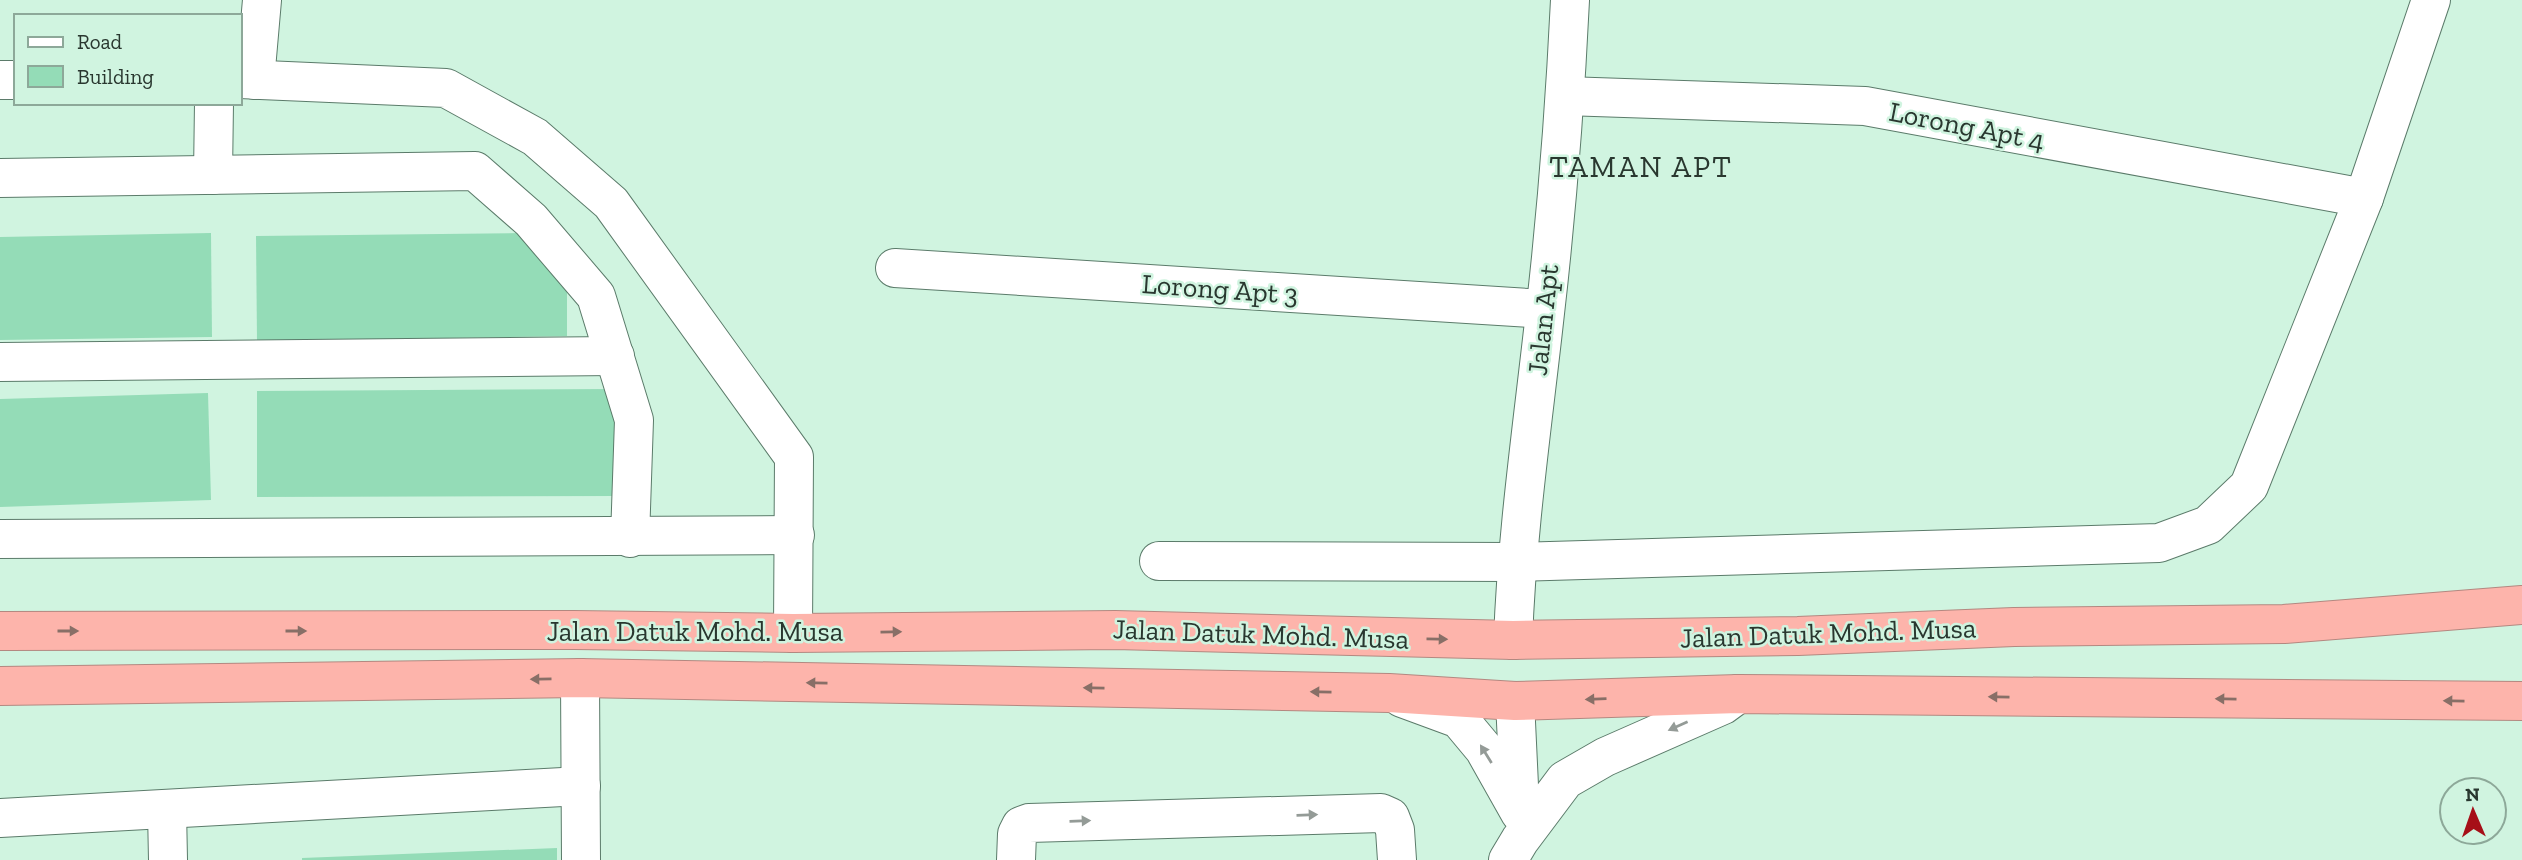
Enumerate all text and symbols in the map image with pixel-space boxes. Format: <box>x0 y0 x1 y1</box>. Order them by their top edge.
legend <box>14 14 242 105</box>
text: Road <box>77 29 123 54</box>
text: Building <box>77 64 154 89</box>
street label: Lorong Apt 4 <box>1886 95 2048 157</box>
district label: TAMAN APT <box>1549 149 1733 185</box>
street label: Jalan Apt <box>1521 262 1565 377</box>
street label: Lorong Apt 3 <box>1141 267 1299 311</box>
street label: Jalan Datuk Mohd. Musa <box>1679 611 1977 655</box>
street label: Jalan Datuk Mohd. Musa <box>1112 612 1410 656</box>
street label: Jalan Datuk Mohd. Musa <box>547 615 844 648</box>
one-way arrow <box>57 625 79 637</box>
one-way arrow <box>285 625 307 637</box>
one-way arrow <box>880 626 902 638</box>
one-way arrow <box>1426 633 1448 645</box>
one-way arrow <box>529 673 551 685</box>
one-way arrow <box>806 677 828 689</box>
one-way arrow <box>1082 682 1104 694</box>
one-way arrow <box>1310 686 1332 698</box>
one-way arrow <box>1988 691 2010 703</box>
one-way arrow <box>1585 693 1607 704</box>
one-way arrow <box>2215 693 2237 705</box>
one-way arrow <box>2443 695 2465 707</box>
one-way arrow <box>1667 721 1688 732</box>
one-way arrow <box>1479 744 1492 763</box>
north arrow <box>2438 776 2508 846</box>
text: N <box>2465 783 2480 806</box>
one-way arrow <box>1296 809 1318 821</box>
one-way arrow <box>1069 816 1091 827</box>

